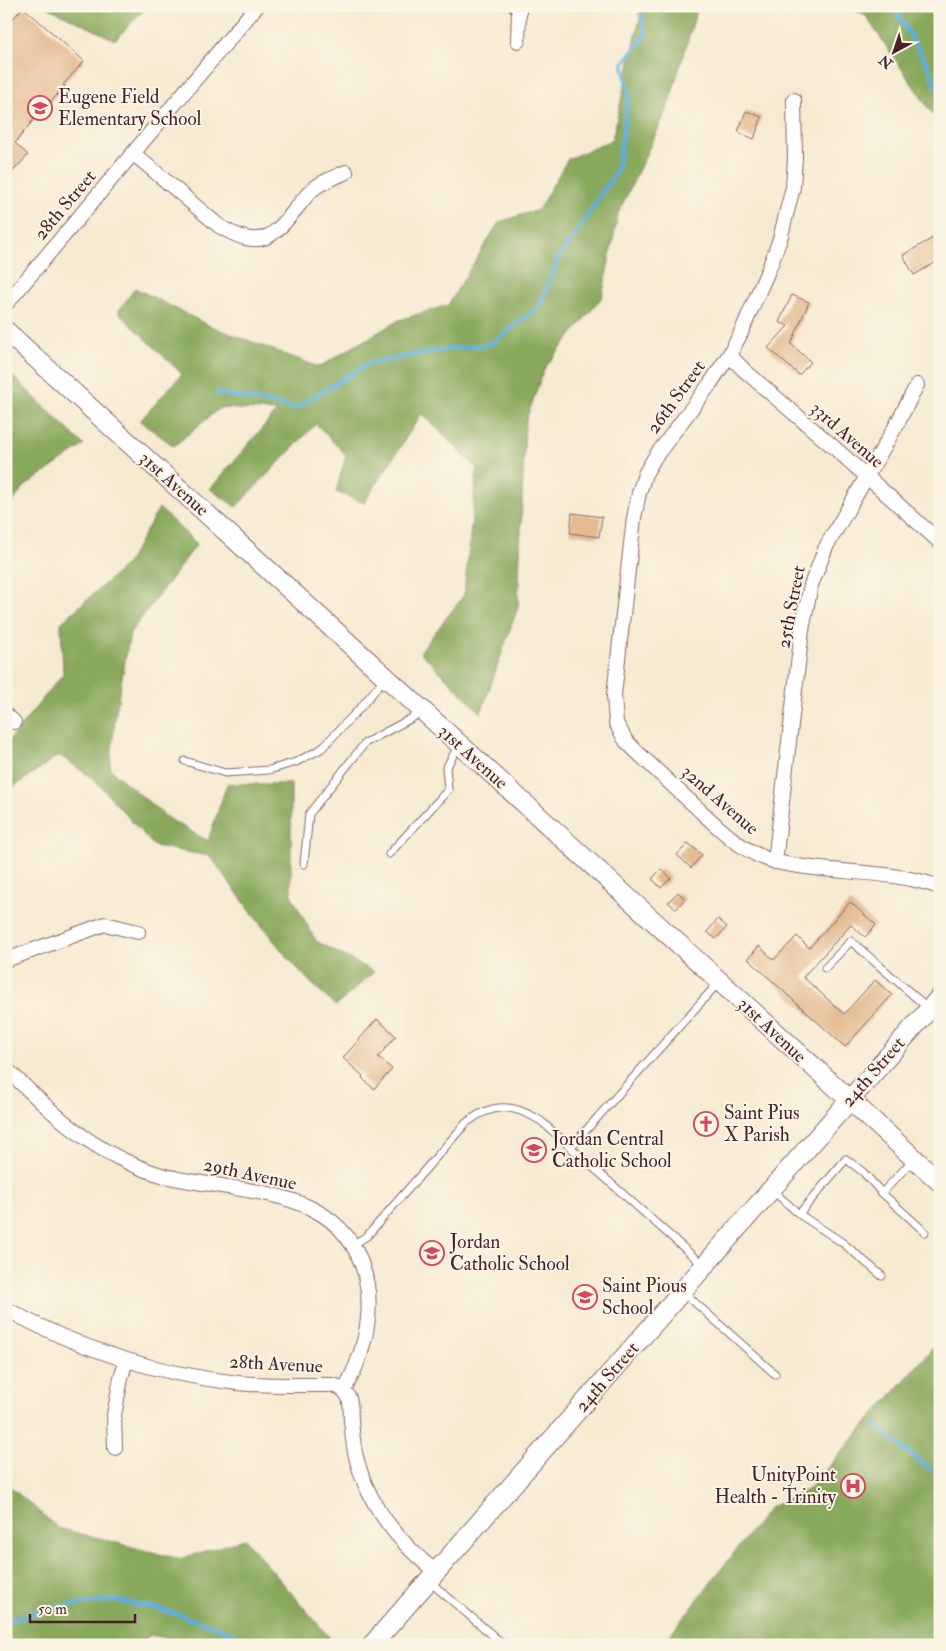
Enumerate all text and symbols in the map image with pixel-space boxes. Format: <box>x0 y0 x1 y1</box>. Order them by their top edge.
north arrow <box>868 28 918 78</box>
text: N <box>875 51 897 73</box>
place label: Eugene Field Elementary School <box>58 85 202 131</box>
school or university icon: Eugene Field Elementary School <box>27 95 53 121</box>
street label: 28th Street <box>29 165 101 245</box>
street label: 26th Street <box>641 356 711 438</box>
street label: 33rd Avenue <box>805 396 889 474</box>
street label: 31st Avenue <box>134 446 214 522</box>
street label: 25th Street <box>771 564 811 650</box>
street label: 31st Avenue <box>433 719 513 795</box>
street label: 32nd Avenue <box>676 760 764 840</box>
street label: 31st Avenue <box>732 992 812 1068</box>
street label: 24th Street <box>836 1032 910 1112</box>
place label: Saint Pius X Parish <box>724 1101 800 1147</box>
church icon: Saint Pius X Parish <box>693 1111 719 1137</box>
place label: Jordan Central Catholic School <box>551 1127 672 1173</box>
school or university icon: Jordan Central Catholic School <box>521 1137 547 1163</box>
street label: 29th Avenue <box>201 1152 299 1196</box>
place label: Jordan Catholic School <box>449 1230 570 1276</box>
school or university icon: Jordan Catholic School <box>419 1240 445 1266</box>
place label: Saint Pious School <box>602 1274 687 1320</box>
school or university icon: Saint Pious School <box>572 1284 598 1310</box>
street label: 24th Street <box>570 1337 644 1417</box>
street label: 28th Avenue <box>229 1350 323 1378</box>
place label: UnityPoint Health - Trinity <box>715 1463 837 1509</box>
hospital icon: UnityPoint Health - Trinity <box>840 1473 866 1499</box>
scale bar <box>30 1591 135 1623</box>
text: 50 m <box>38 1600 67 1619</box>

